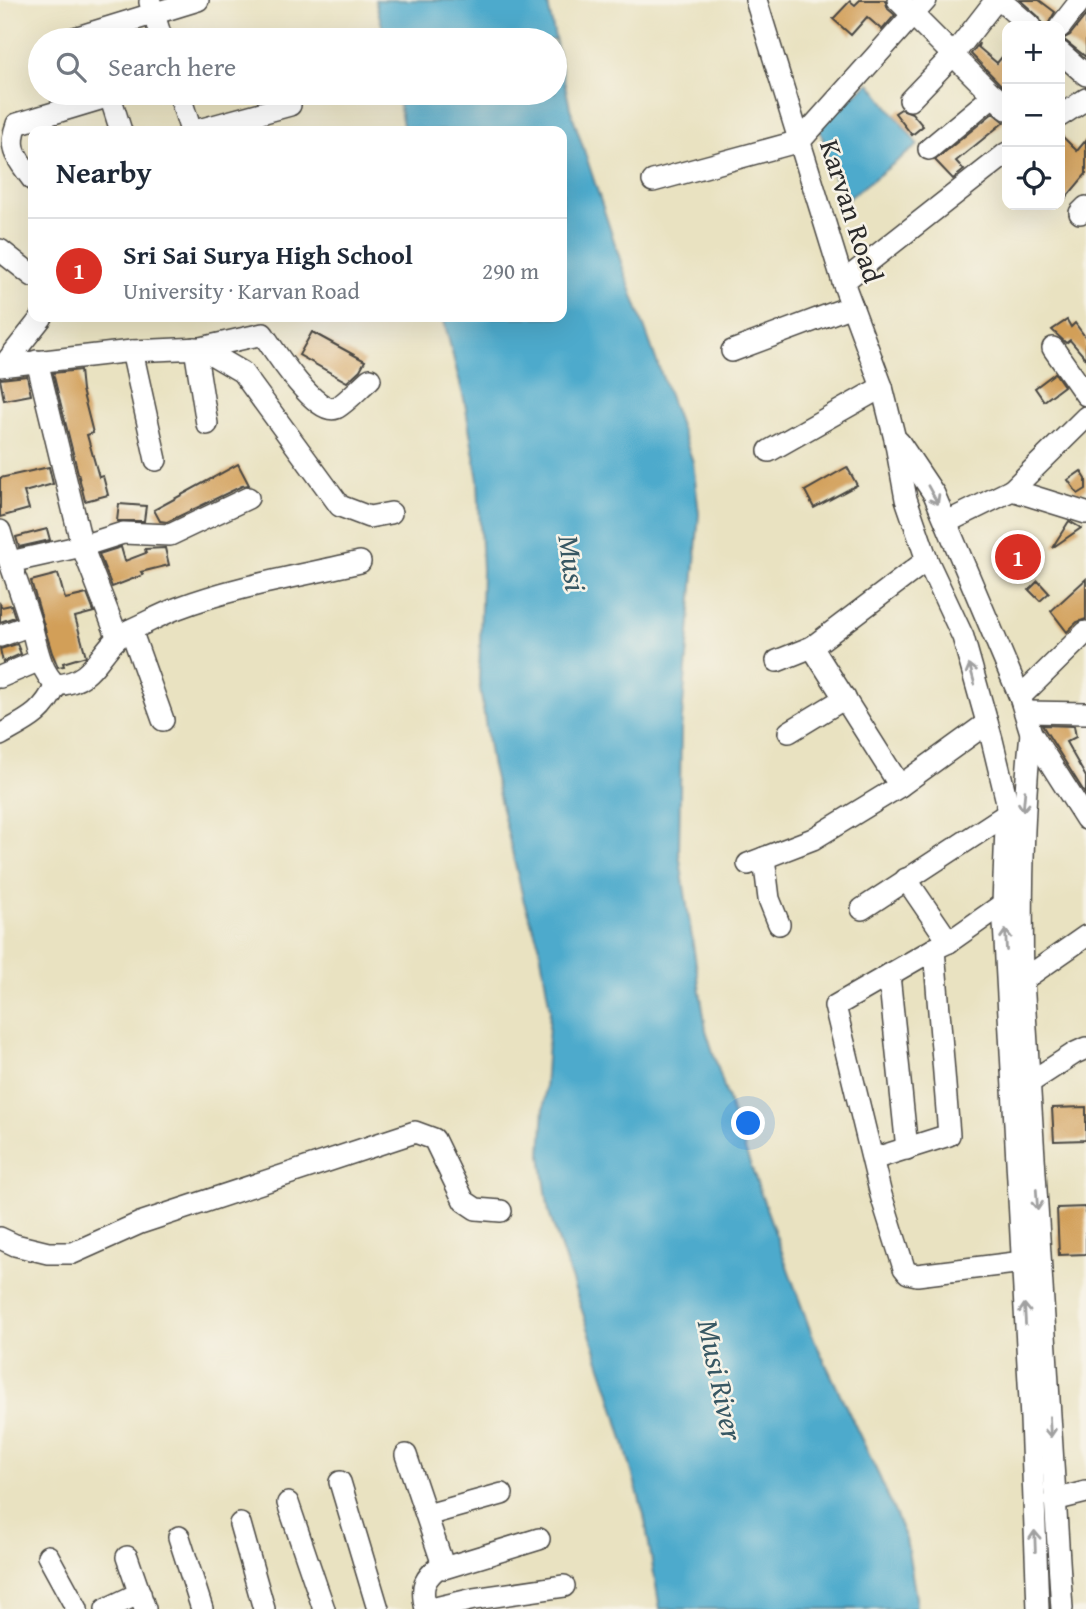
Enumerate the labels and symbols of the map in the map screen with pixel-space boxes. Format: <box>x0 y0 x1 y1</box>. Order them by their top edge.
street label: Karvan Road <box>810 134 895 288</box>
one-way arrow <box>927 484 940 505</box>
pin: 1 <box>995 531 1041 583</box>
water label: Musi <box>547 532 599 594</box>
one-way arrow <box>965 664 978 686</box>
one-way arrow <box>1017 789 1030 812</box>
one-way arrow <box>999 928 1012 951</box>
your location <box>731 1106 765 1140</box>
one-way arrow <box>1030 1188 1043 1211</box>
one-way arrow <box>1018 1303 1031 1325</box>
water label: Musi River <box>687 1315 755 1445</box>
one-way arrow <box>1044 1415 1057 1438</box>
one-way arrow <box>1029 1530 1042 1553</box>

